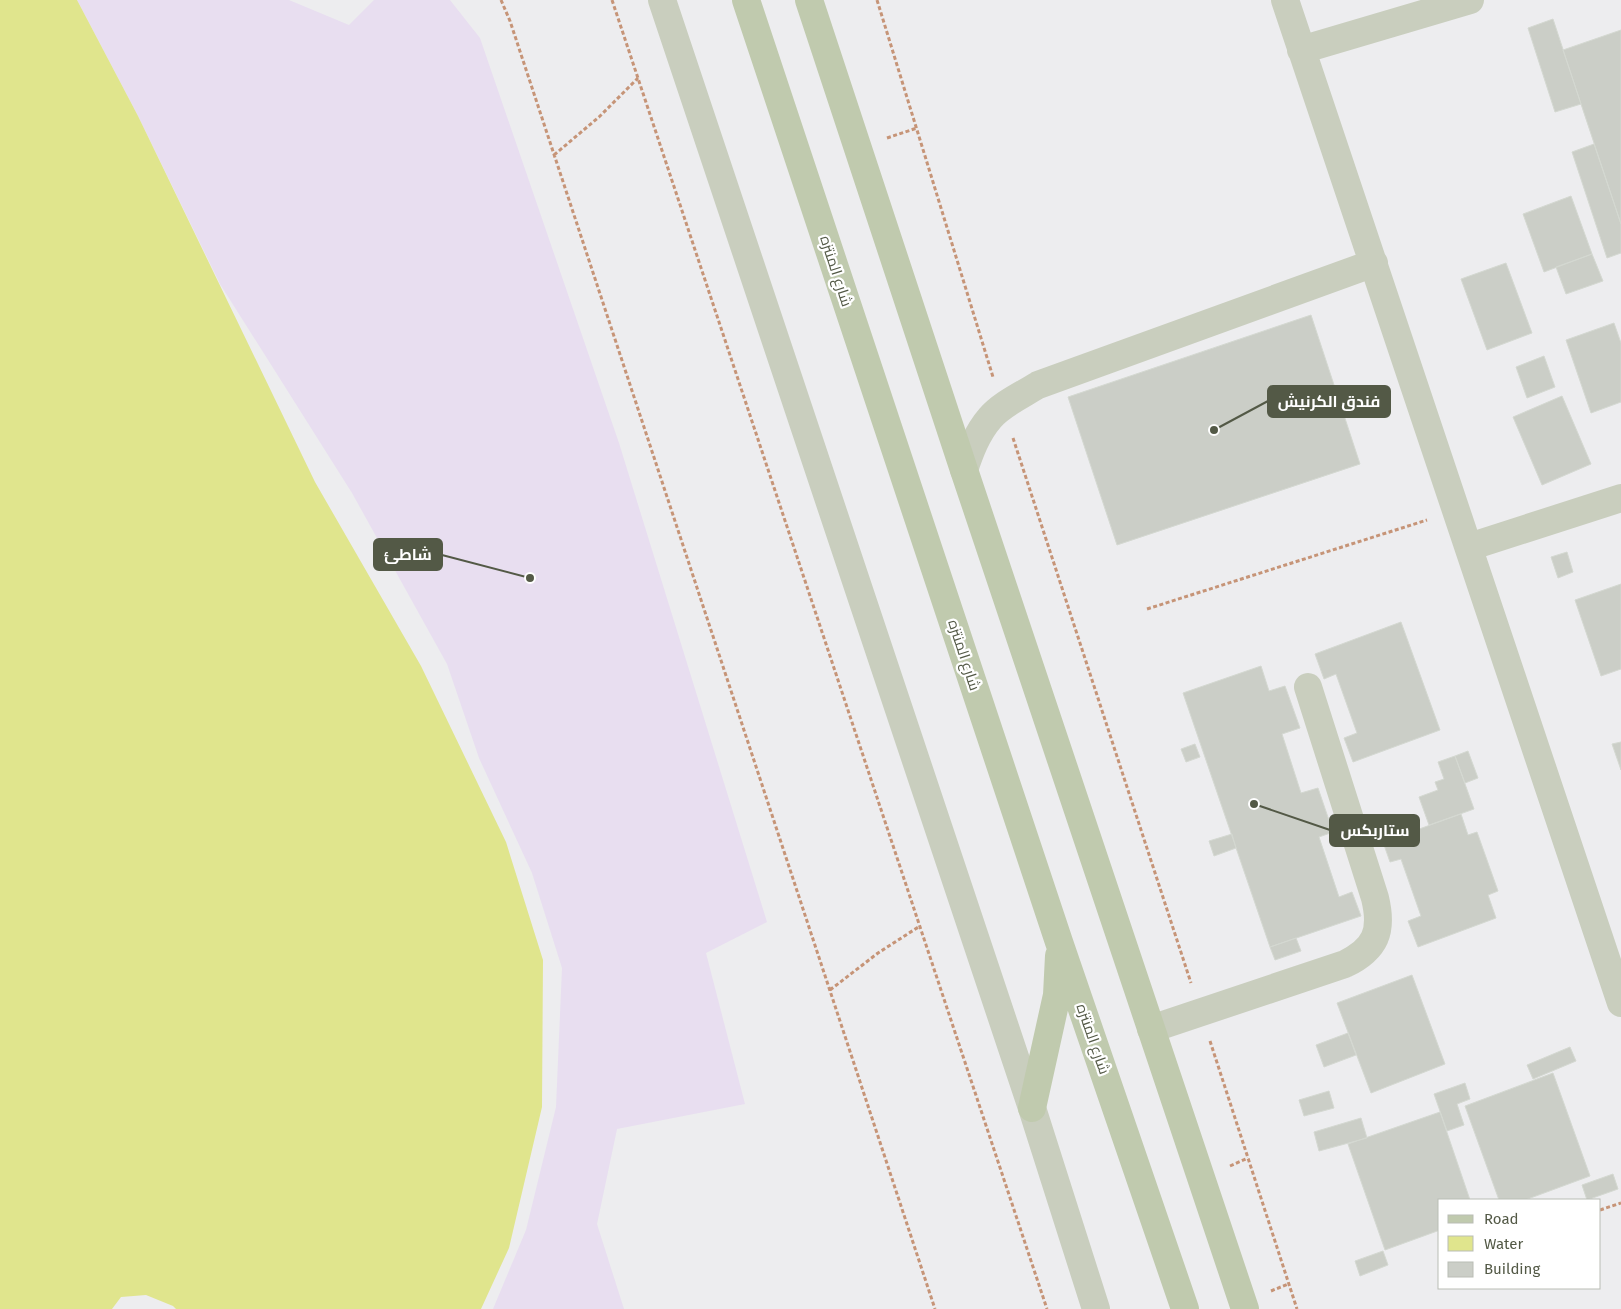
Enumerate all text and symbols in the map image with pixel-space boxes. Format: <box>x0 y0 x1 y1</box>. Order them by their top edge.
street label: شارع المنتزه <box>814 233 856 309</box>
callout: فندق الكرنيش <box>1268 386 1390 417</box>
text: فندق الكرنيش <box>1278 392 1380 411</box>
callout: شاطئ <box>374 539 442 570</box>
text: شاطئ <box>384 545 432 564</box>
street label: شارع المنتزه <box>942 617 984 693</box>
callout: ستاربكس <box>1330 815 1419 846</box>
text: ستاربكس <box>1340 821 1410 840</box>
street label: شارع المنتزه <box>1071 1001 1113 1077</box>
legend <box>1438 1199 1601 1289</box>
text: Road <box>1484 1210 1519 1228</box>
text: Water <box>1484 1235 1523 1253</box>
text: Building <box>1484 1260 1540 1278</box>

